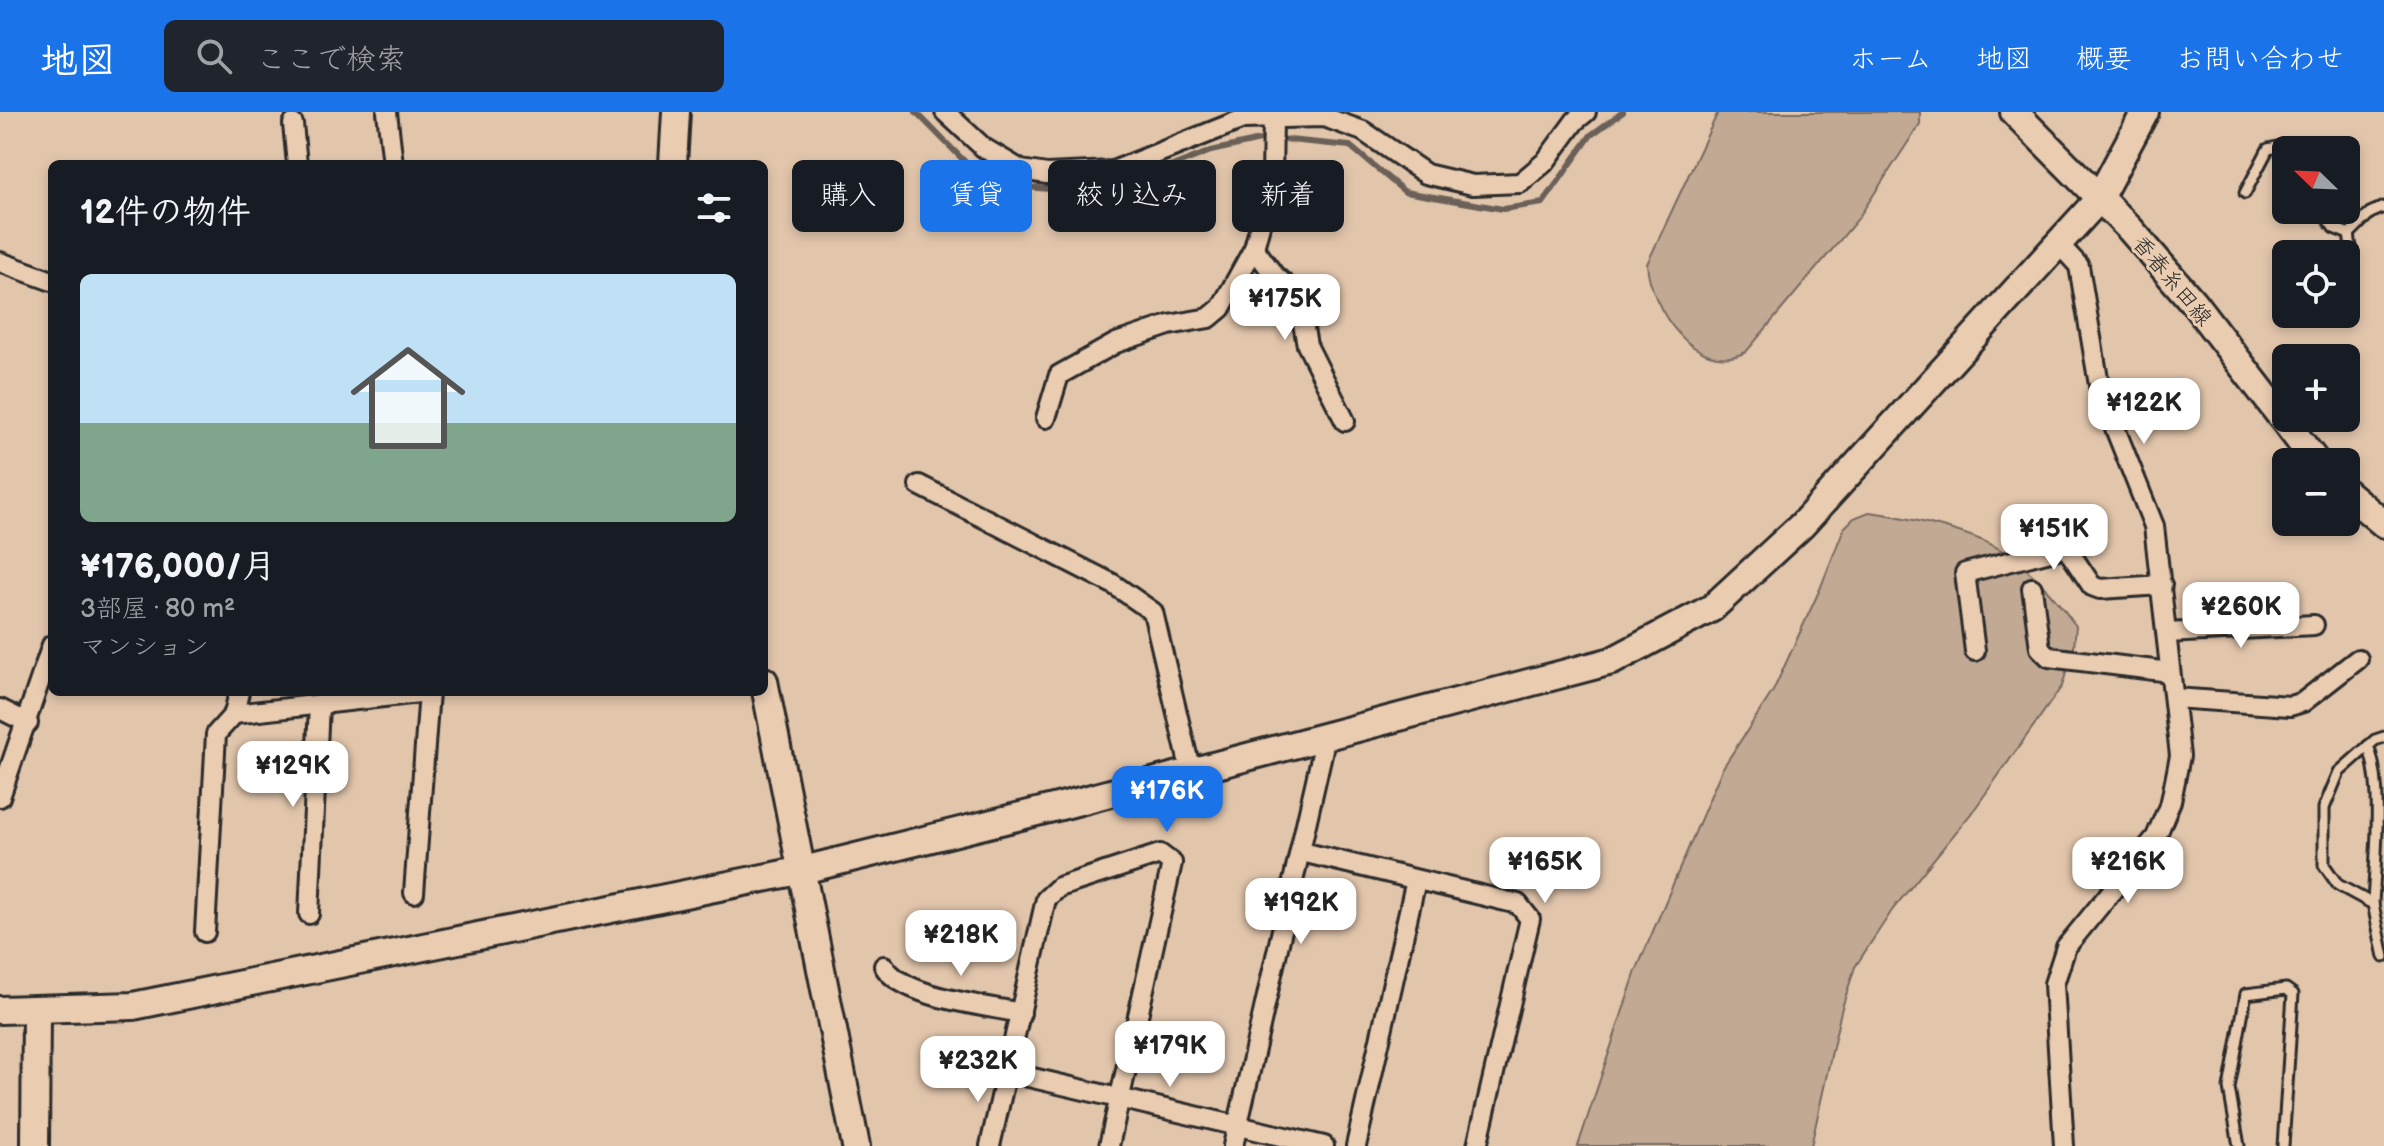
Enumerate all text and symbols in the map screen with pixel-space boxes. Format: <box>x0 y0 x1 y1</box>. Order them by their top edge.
search box <box>164 20 724 92</box>
icon: search <box>192 34 236 78</box>
text: 地図 <box>40 39 116 84</box>
text: ここで検索 <box>256 42 406 78</box>
text: ホーム <box>1849 43 1932 76</box>
text: 地図 <box>1976 43 2032 76</box>
text: 概要 <box>2076 43 2132 76</box>
text: お問い合わせ <box>2176 43 2344 76</box>
north arrow <box>2272 136 2360 224</box>
map controls <box>2272 136 2360 536</box>
chip: 購入 <box>792 160 904 232</box>
chip: 賃貸 <box>920 160 1032 232</box>
chip: 絞り込み <box>1048 160 1216 232</box>
chip: 新着 <box>1232 160 1344 232</box>
icon: filters <box>692 186 736 230</box>
text: 12件の物件 <box>80 192 251 233</box>
street label: 香春糸田線 <box>2126 230 2218 332</box>
button: locate <box>2272 240 2360 328</box>
pin: ¥175K <box>1229 274 1341 342</box>
text: ¥175K <box>1248 284 1322 315</box>
icon: home <box>336 326 480 470</box>
button: + <box>2272 344 2360 432</box>
pin: ¥122K <box>2088 378 2200 446</box>
text: ¥122K <box>2106 388 2182 419</box>
button: − <box>2272 448 2360 536</box>
pin: ¥151K <box>1998 504 2110 572</box>
text: ¥151K <box>2019 514 2089 545</box>
text: ¥176,000/月 <box>80 546 276 587</box>
pin: ¥260K <box>2185 582 2297 650</box>
text: ¥260K <box>2200 592 2282 623</box>
text: 3部屋 · 80 m² <box>80 594 235 625</box>
text: マンション <box>80 632 209 663</box>
pin: ¥129K <box>237 741 349 809</box>
text: ¥129K <box>255 751 331 782</box>
pin: ¥176K <box>1111 766 1223 834</box>
text: ¥176K <box>1130 776 1204 807</box>
pin: ¥165K <box>1489 837 1601 905</box>
pin: ¥216K <box>2072 837 2184 905</box>
text: ¥165K <box>1507 847 1583 878</box>
text: ¥216K <box>2090 847 2166 878</box>
pin: ¥192K <box>1245 878 1357 946</box>
text: ¥192K <box>1263 888 1339 919</box>
pin: ¥218K <box>905 910 1017 978</box>
text: ¥218K <box>923 920 999 951</box>
pin: ¥179K <box>1114 1021 1226 1089</box>
text: ¥179K <box>1133 1031 1207 1062</box>
pin: ¥232K <box>922 1036 1034 1104</box>
text: ¥232K <box>938 1046 1018 1077</box>

